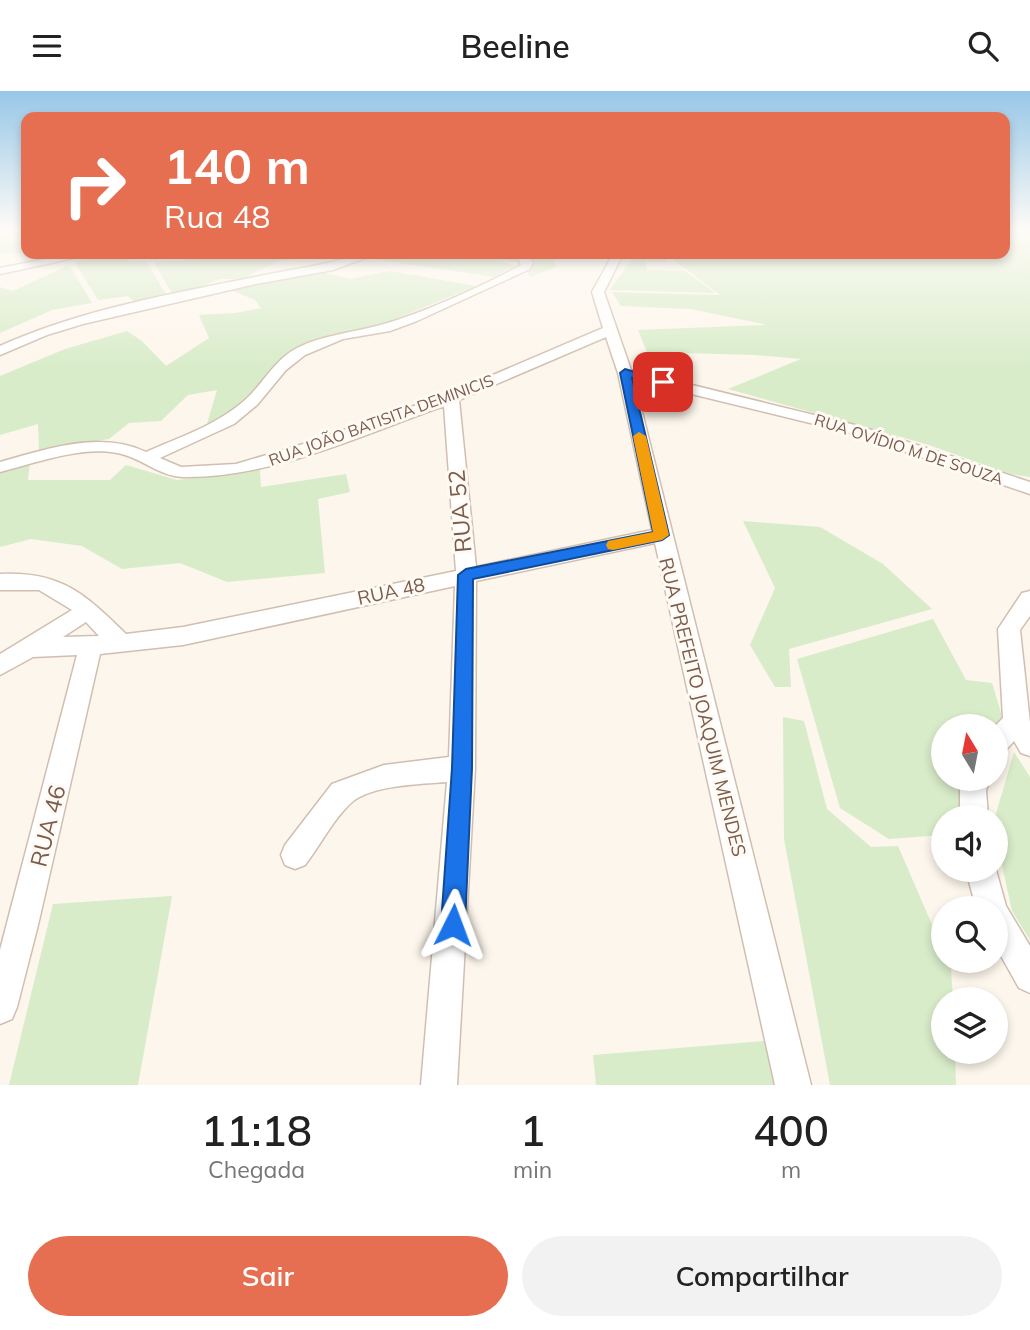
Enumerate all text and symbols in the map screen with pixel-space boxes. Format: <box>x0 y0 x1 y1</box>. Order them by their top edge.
text: Beeline <box>460 26 570 66</box>
icon: menu <box>28 27 66 65</box>
icon: search <box>964 27 1002 65</box>
text: 140 m <box>164 135 310 196</box>
icon: right <box>49 140 140 231</box>
text: Rua 48 <box>164 196 271 236</box>
pin <box>633 352 693 412</box>
icon: arrive <box>644 363 682 401</box>
street label: RUA JOÃO BATISITA DEMINICIS <box>266 370 496 470</box>
street label: RUA OVÍDIO M DE SOUZA <box>812 409 1006 489</box>
street label: RUA 52 <box>441 468 478 554</box>
street label: RUA PREFEITO JOAQUIM MENDES <box>654 555 752 859</box>
street label: RUA 48 <box>355 572 427 610</box>
north arrow <box>931 714 1008 791</box>
map controls <box>931 714 1008 1064</box>
street label: RUA 46 <box>23 782 72 870</box>
button: sound <box>931 805 1008 882</box>
position arrow <box>416 888 490 962</box>
button: search <box>931 896 1008 973</box>
button: layers <box>931 987 1008 1064</box>
text: 11:18 <box>201 1104 312 1157</box>
text: 1 <box>520 1104 545 1157</box>
text: 400 <box>753 1104 829 1157</box>
text: Chegada <box>208 1155 305 1184</box>
text: min <box>513 1155 552 1184</box>
text: m <box>781 1155 801 1184</box>
button: Sair <box>28 1236 508 1316</box>
button: Compartilhar <box>522 1236 1002 1316</box>

